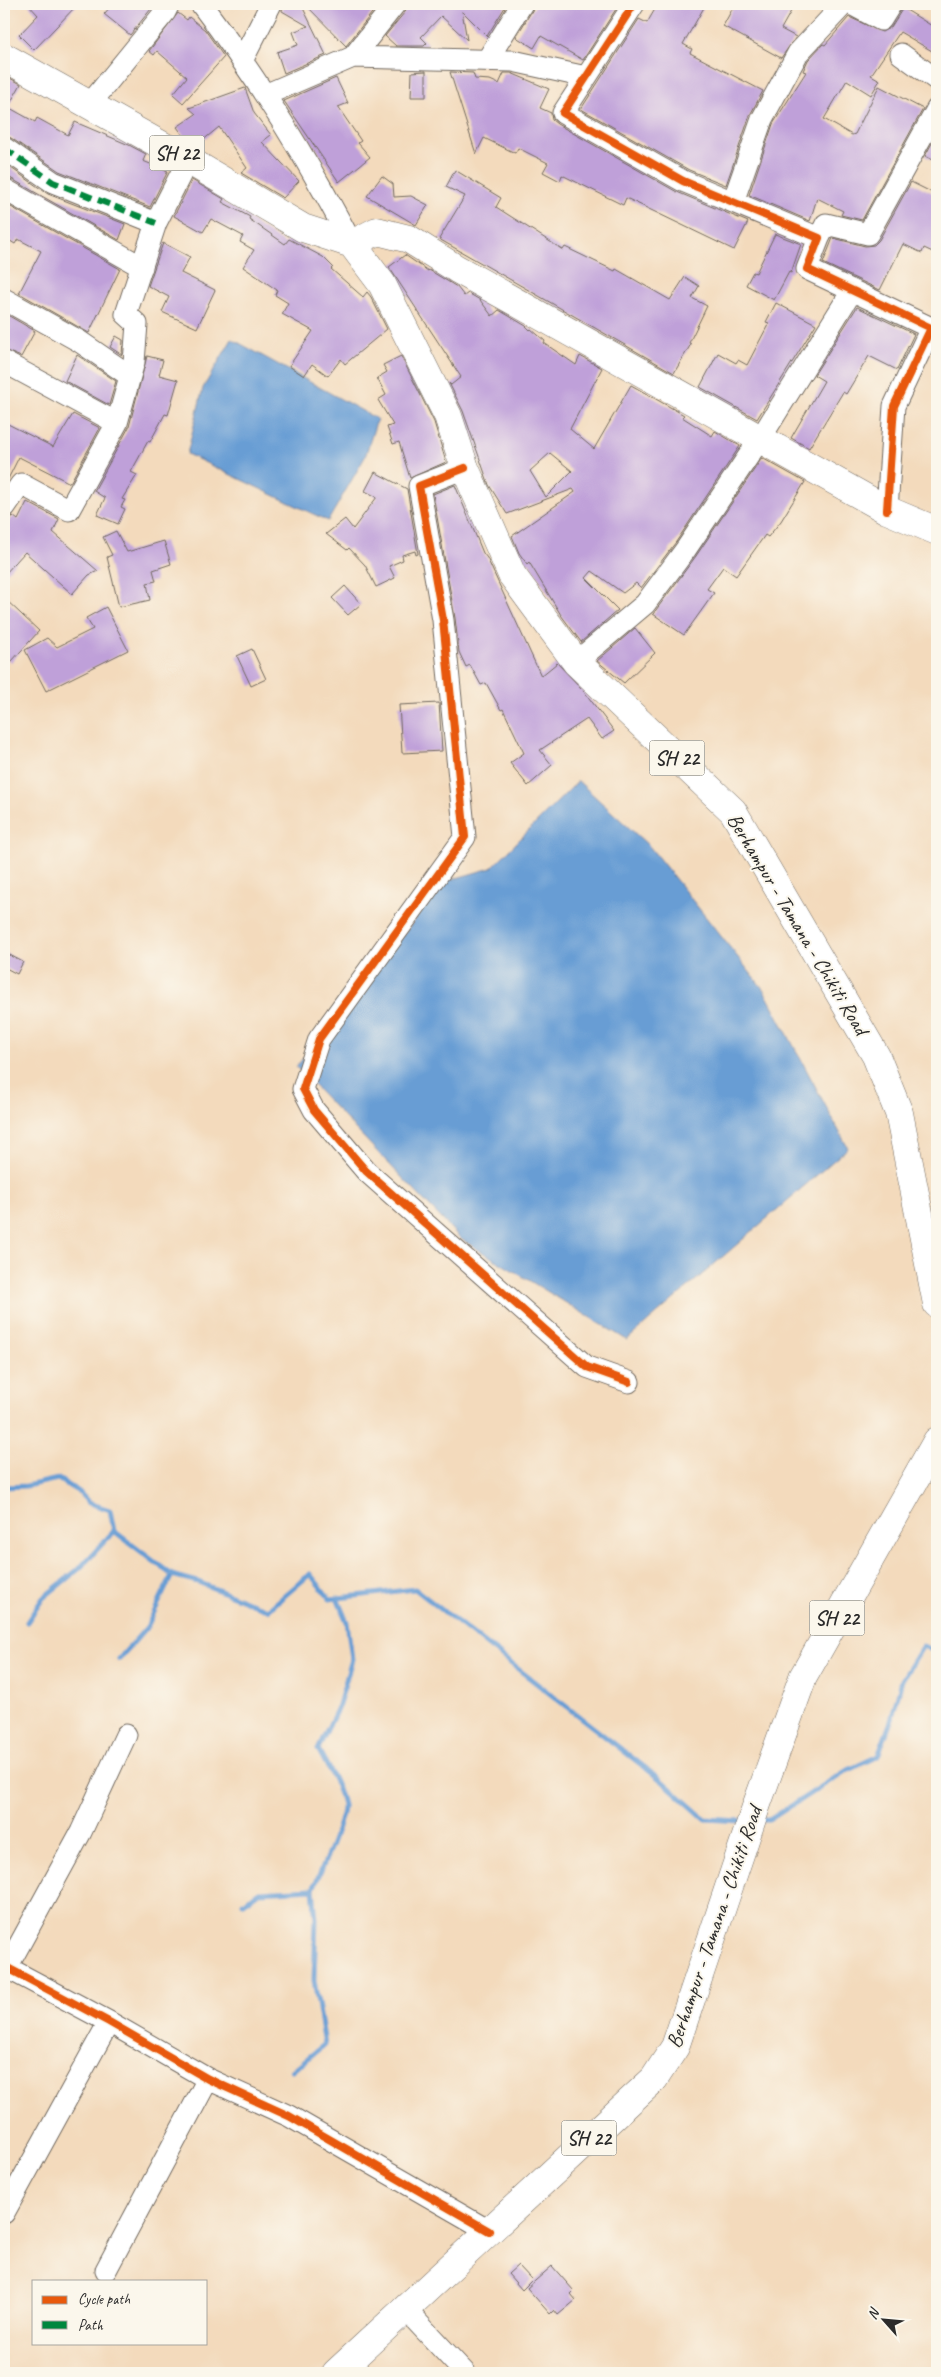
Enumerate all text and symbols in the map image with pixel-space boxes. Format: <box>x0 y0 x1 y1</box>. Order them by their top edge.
road number: SH 22 <box>150 136 204 170</box>
road number: SH 22 <box>650 740 704 776</box>
street label: Berhampur - Tamana - Chikiti Road <box>722 809 876 1043</box>
road number: SH 22 <box>810 1600 864 1636</box>
street label: Berhampur - Tamana - Chikiti Road <box>660 1799 769 2051</box>
road number: SH 22 <box>562 2120 616 2156</box>
legend <box>32 2280 208 2344</box>
text: Cycle path <box>78 2290 130 2309</box>
north arrow <box>858 2294 908 2344</box>
text: N <box>863 2305 883 2322</box>
text: Path <box>78 2316 104 2335</box>

